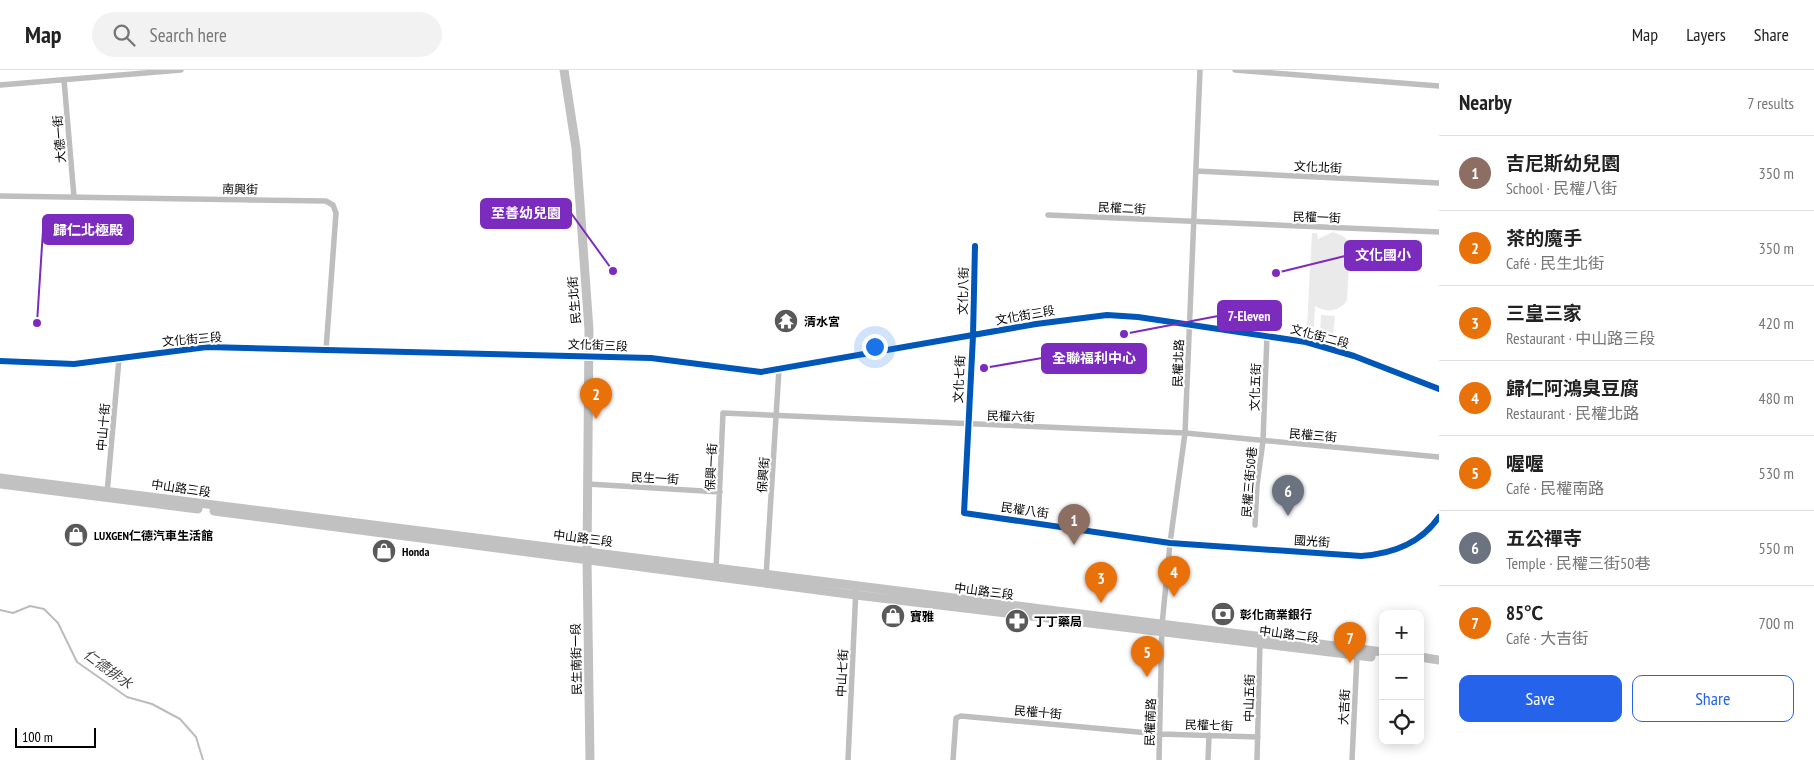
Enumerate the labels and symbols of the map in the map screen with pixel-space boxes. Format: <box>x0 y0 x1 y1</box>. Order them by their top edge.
street label: 大德一街 <box>49 114 69 164</box>
street label: 文化北街 <box>1294 158 1342 176</box>
street label: 南興街 <box>222 181 258 197</box>
callout: 至善幼兒園 <box>481 199 571 228</box>
street label: 民權二街 <box>1098 199 1146 217</box>
text: 至善幼兒園 <box>491 204 561 222</box>
street label: 民權一街 <box>1293 209 1341 225</box>
callout: 歸仁北極殿 <box>43 215 133 244</box>
text: 歸仁北極殿 <box>53 221 123 239</box>
callout: 文化國小 <box>1345 241 1421 270</box>
text: 文化國小 <box>1355 246 1411 264</box>
street label: 文化八街 <box>955 267 971 315</box>
street label: 民生北街 <box>564 275 584 325</box>
callout: 7-Eleven <box>1218 301 1281 330</box>
street label: 文化街三段 <box>994 302 1056 328</box>
text: 7-Eleven <box>1227 307 1271 325</box>
temple icon: 清水宮 <box>773 308 799 334</box>
place label: 清水宮 <box>804 314 840 329</box>
street label: 文化街二段 <box>1289 321 1351 351</box>
street label: 文化街三段 <box>161 329 223 349</box>
your location <box>862 334 888 360</box>
street label: 文化街三段 <box>568 336 628 354</box>
street label: 民權北路 <box>1170 339 1186 387</box>
callout: 全聯福利中心 <box>1042 344 1146 373</box>
text: 全聯福利中心 <box>1052 349 1136 367</box>
street label: 文化七街 <box>950 355 968 403</box>
street label: 文化五街 <box>1247 363 1263 411</box>
pin: 2 <box>580 378 612 419</box>
street label: 中山十街 <box>93 402 113 452</box>
street label: 民權六街 <box>987 408 1035 424</box>
street label: 民權三街 <box>1288 425 1338 445</box>
street label: 保興一街 <box>702 443 720 491</box>
street label: 民權三街50巷 <box>1238 446 1260 518</box>
street label: 保興街 <box>754 457 772 493</box>
street label: 民生一街 <box>631 469 679 487</box>
pin: 6 <box>1272 475 1304 516</box>
street label: 中山路三段 <box>150 476 212 500</box>
street label: 民權八街 <box>1000 499 1050 521</box>
pin: 1 <box>1058 504 1090 545</box>
shop icon: LUXGEN仁德汽車生活館 <box>63 522 89 548</box>
street label: 中山路三段 <box>552 527 614 549</box>
place label: LUXGEN仁德汽車生活館 <box>94 528 213 543</box>
street label: 國光街 <box>1294 532 1330 550</box>
shop icon: Honda <box>371 538 397 564</box>
place label: Honda <box>402 544 429 559</box>
pin: 4 <box>1158 556 1190 597</box>
pin: 3 <box>1085 562 1117 603</box>
street label: 中山路三段 <box>953 580 1015 602</box>
bank icon: 彰化商業銀行 <box>1210 601 1236 627</box>
shop icon: 寶雅 <box>880 603 906 629</box>
place label: 彰化商業銀行 <box>1240 607 1312 622</box>
pharmacy icon: 丁丁藥局 <box>1004 608 1030 634</box>
place label: 寶雅 <box>910 609 934 624</box>
place label: 丁丁藥局 <box>1034 614 1082 629</box>
pin: 7 <box>1334 622 1366 663</box>
street label: 民生南街一段 <box>568 623 584 695</box>
street label: 中山路二段 <box>1258 623 1320 645</box>
pin: 5 <box>1131 636 1163 677</box>
water label: 仁德排水 <box>80 645 137 693</box>
street label: 中山七街 <box>833 649 851 697</box>
street label: 中山五街 <box>1241 674 1257 722</box>
street label: 大吉街 <box>1336 689 1352 725</box>
street label: 民權南路 <box>1142 698 1158 746</box>
street label: 民權十街 <box>1013 702 1063 722</box>
street label: 民權七街 <box>1185 717 1233 733</box>
scale bar <box>15 725 96 748</box>

